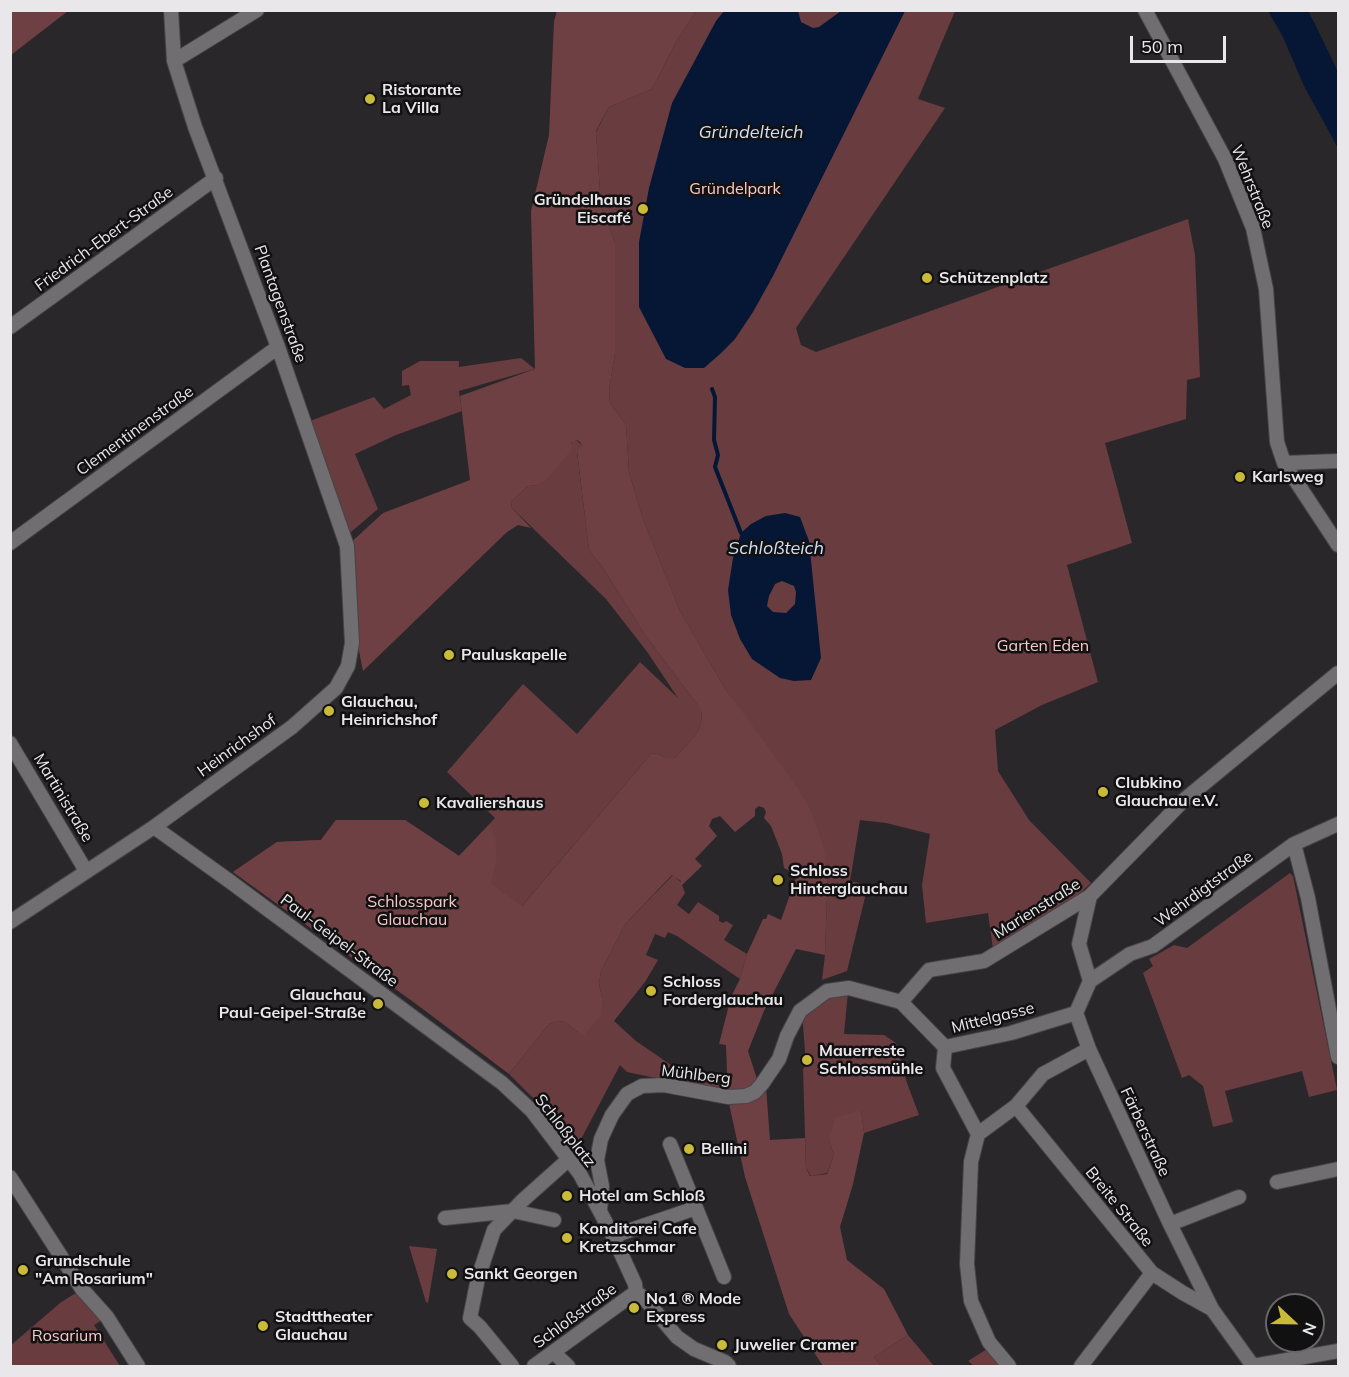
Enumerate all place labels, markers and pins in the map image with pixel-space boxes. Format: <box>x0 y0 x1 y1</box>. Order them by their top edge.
place label: Ristorante La Villa <box>382 80 461 118</box>
marker: Ristorante La Villa <box>363 92 377 106</box>
place label: Gründelhaus Eiscafé <box>534 190 631 228</box>
marker: Gründelhaus Eiscafé <box>636 202 650 216</box>
place label: Schützenplatz <box>939 268 1048 288</box>
marker: Schützenplatz <box>920 271 934 285</box>
place label: Karlsweg <box>1252 467 1324 487</box>
marker: Karlsweg <box>1233 470 1247 484</box>
place label: Pauluskapelle <box>461 645 567 665</box>
marker: Pauluskapelle <box>442 648 456 662</box>
place label: Glauchau, Heinrichshof <box>341 692 437 730</box>
marker: Glauchau, Heinrichshof <box>322 704 336 718</box>
place label: Clubkino Glauchau e.V. <box>1115 773 1219 811</box>
marker: Clubkino Glauchau e.V. <box>1096 785 1110 799</box>
place label: Kavaliershaus <box>436 793 543 813</box>
marker: Kavaliershaus <box>417 796 431 810</box>
place label: Schloss Hinterglauchau <box>790 861 908 899</box>
marker: Schloss Hinterglauchau <box>771 873 785 887</box>
place label: Schloss Forderglauchau <box>663 972 783 1010</box>
marker: Schloss Forderglauchau <box>644 984 658 998</box>
place label: Glauchau, Paul-Geipel-Straße <box>219 985 366 1023</box>
marker: Glauchau, Paul-Geipel-Straße <box>371 997 385 1011</box>
place label: Mauerreste Schlossmühle <box>819 1041 923 1079</box>
marker: Mauerreste Schlossmühle <box>800 1053 814 1067</box>
place label: Bellini <box>701 1139 747 1159</box>
marker: Bellini <box>682 1142 696 1156</box>
place label: Hotel am Schloß <box>579 1186 705 1206</box>
marker: Hotel am Schloß <box>560 1189 574 1203</box>
place label: Konditorei Cafe Kretzschmar <box>579 1219 697 1257</box>
marker: Konditorei Cafe Kretzschmar <box>560 1231 574 1245</box>
place label: Grundschule "Am Rosarium" <box>35 1251 153 1289</box>
marker: Grundschule "Am Rosarium" <box>16 1263 30 1277</box>
place label: Sankt Georgen <box>464 1264 578 1284</box>
marker: Sankt Georgen <box>445 1267 459 1281</box>
place label: No1 ® Mode Express <box>646 1289 741 1327</box>
marker: No1 ® Mode Express <box>627 1301 641 1315</box>
place label: Stadttheater Glauchau <box>275 1307 372 1345</box>
marker: Stadttheater Glauchau <box>256 1319 270 1333</box>
place label: Juwelier Cramer <box>734 1335 856 1355</box>
marker: Juwelier Cramer <box>715 1338 729 1352</box>

